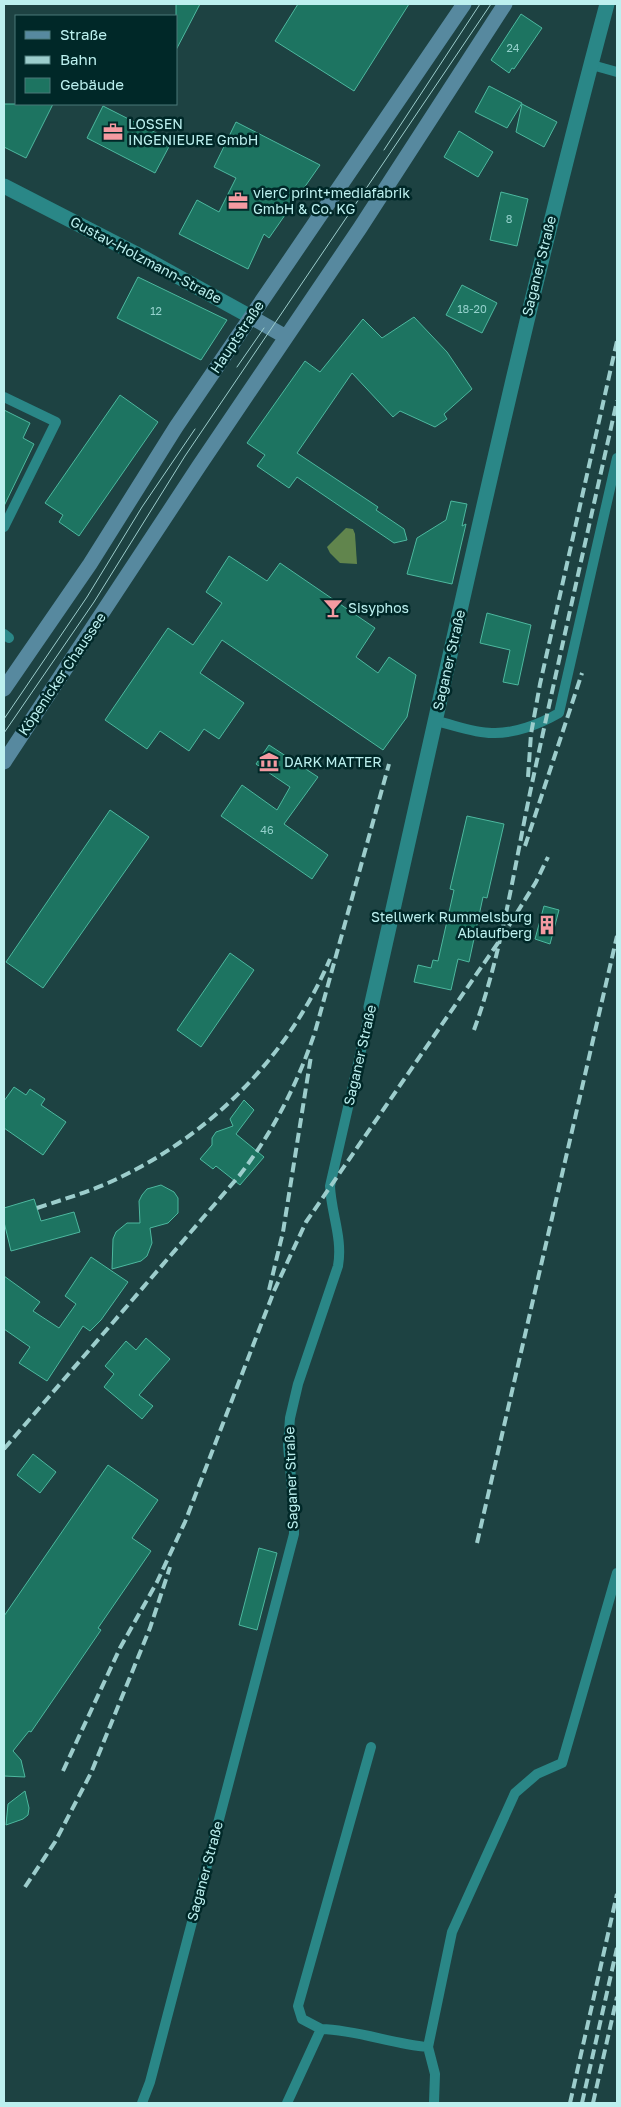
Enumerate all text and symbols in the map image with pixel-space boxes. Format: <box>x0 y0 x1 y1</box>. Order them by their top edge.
legend <box>15 15 178 105</box>
text: Straße <box>60 25 107 43</box>
house number: 24 <box>506 41 520 54</box>
text: Bahn <box>60 50 97 68</box>
text: Gebäude <box>60 75 124 93</box>
place label: LOSSEN INGENIEURE GmbH <box>128 115 258 148</box>
office icon: LOSSEN INGENIEURE GmbH <box>102 121 124 143</box>
place label: vierC print+mediafabrik GmbH & Co. KG <box>253 184 410 217</box>
office icon: vierC print+mediafabrik GmbH & Co. KG <box>227 190 249 212</box>
street label: Gustav-Holzmann-Straße <box>68 212 225 307</box>
house number: 8 <box>506 212 513 225</box>
street label: Saganer Straße <box>518 214 559 318</box>
street label: Hauptstraße <box>206 297 267 376</box>
house number: 18-20 <box>457 302 487 315</box>
house number: 12 <box>150 304 162 317</box>
bar icon: Sisyphos <box>322 597 344 619</box>
place label: Sisyphos <box>348 599 409 616</box>
street label: Saganer Straße <box>429 608 468 712</box>
street label: Köpenicker Chaussee <box>14 609 109 739</box>
museum icon: DARK MATTER <box>258 751 280 773</box>
place label: DARK MATTER <box>284 753 382 770</box>
house number: 46 <box>260 823 274 836</box>
place label: Stellwerk Rummelsburg Ablaufberg <box>371 908 532 941</box>
building icon: Stellwerk Rummelsburg Ablaufberg <box>536 914 558 936</box>
street label: Saganer Straße <box>340 1003 379 1107</box>
street label: Saganer Straße <box>280 1426 301 1530</box>
street label: Saganer Straße <box>183 1819 226 1923</box>

